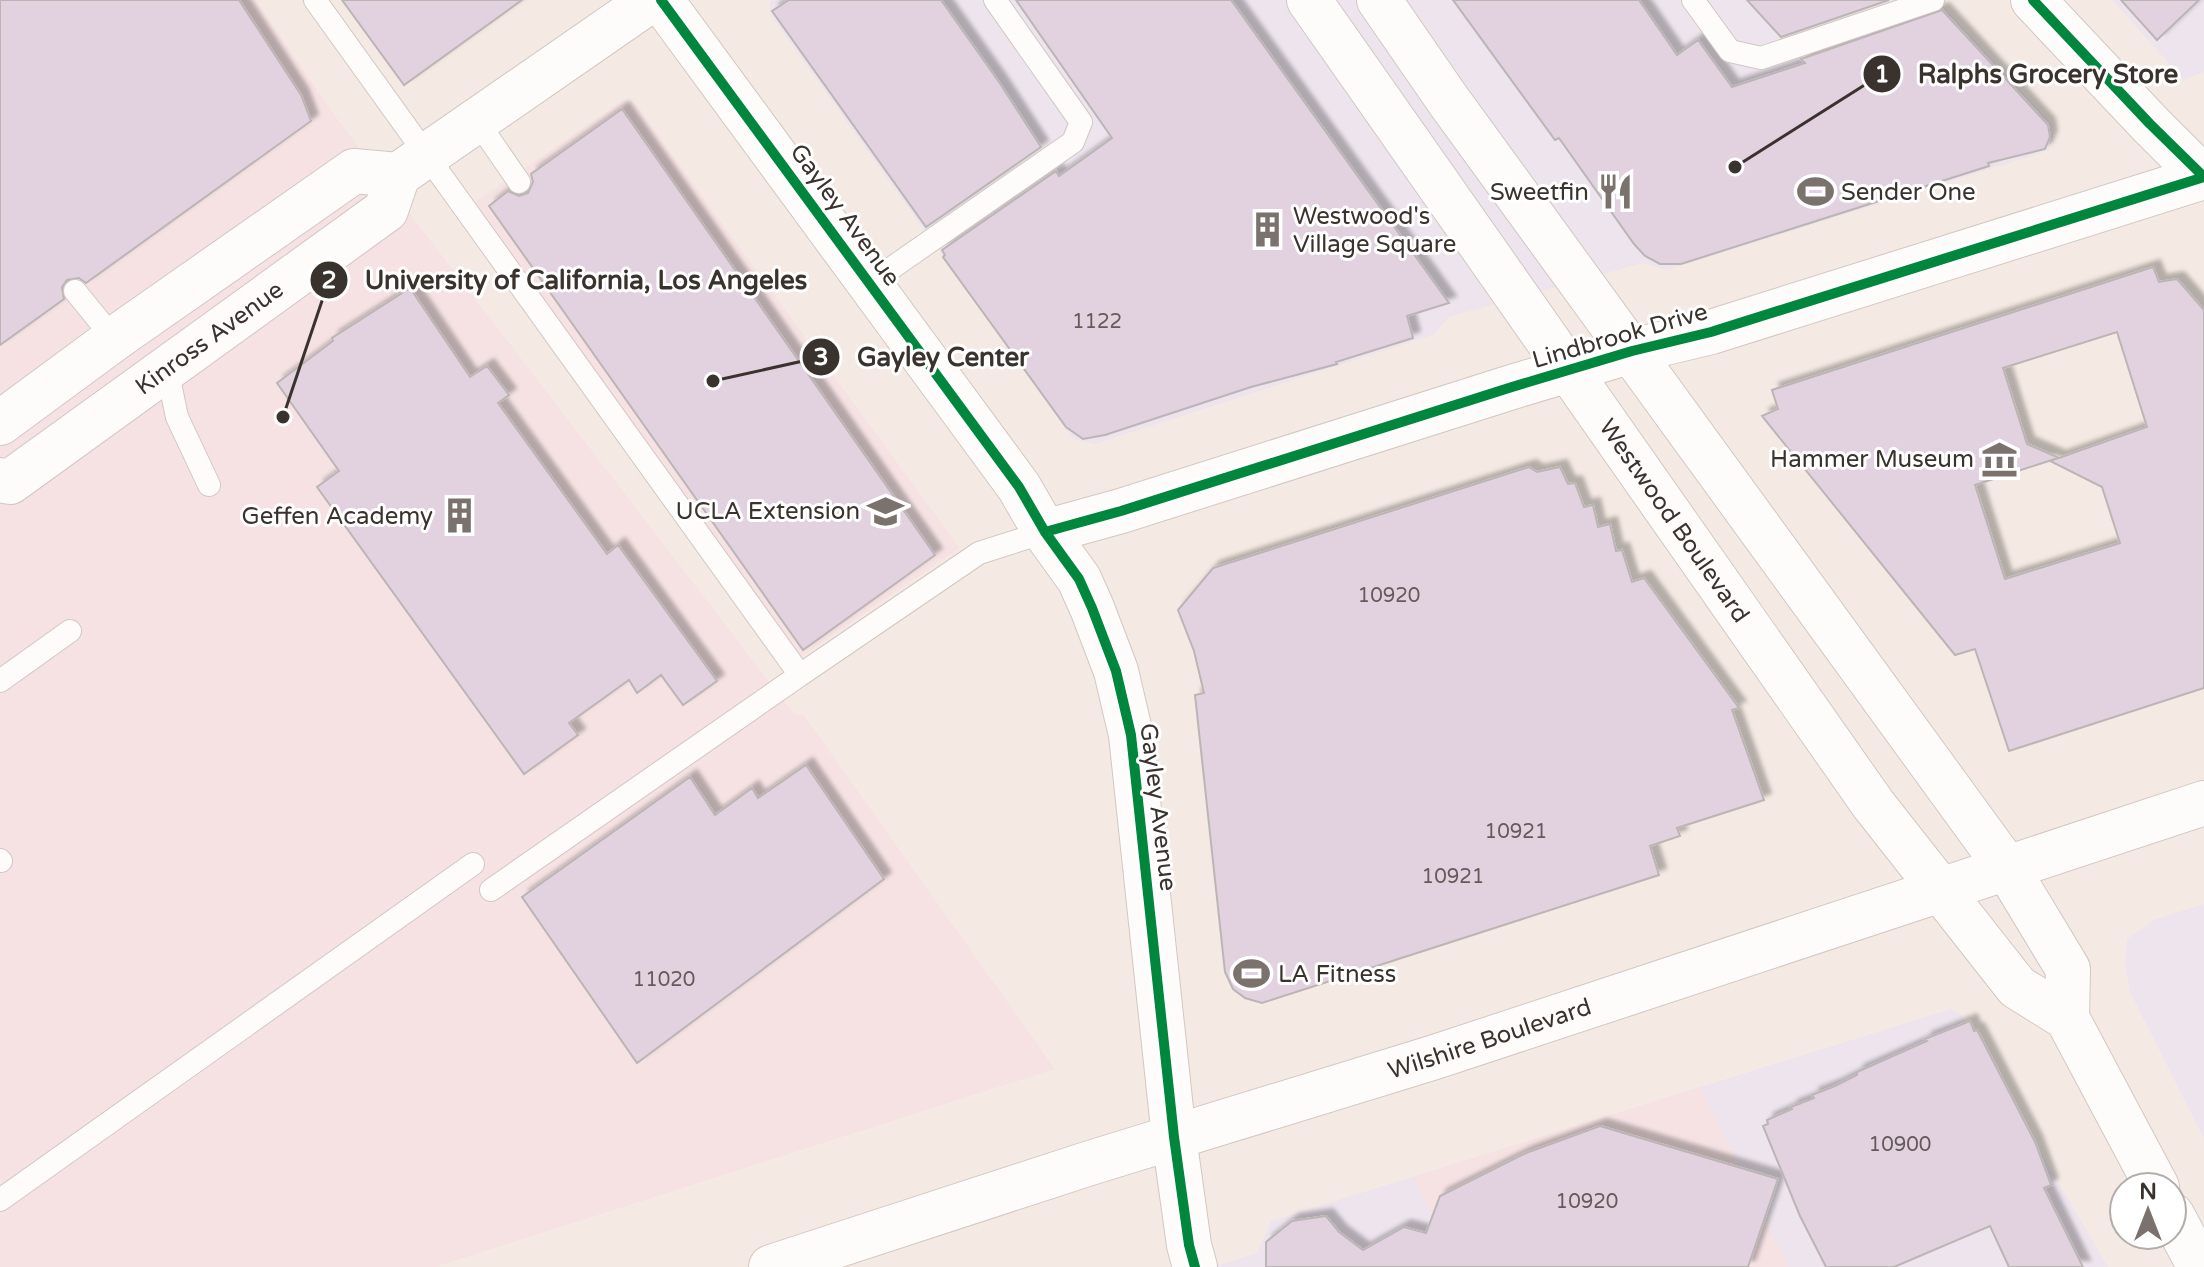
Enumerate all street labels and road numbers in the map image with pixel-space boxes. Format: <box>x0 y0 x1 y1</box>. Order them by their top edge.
street label: Gayley Avenue <box>784 138 906 292</box>
street label: Kinross Avenue <box>130 275 289 401</box>
street label: Lindbrook Drive <box>1529 297 1711 375</box>
street label: Westwood Boulevard <box>1593 413 1756 628</box>
street label: Gayley Avenue <box>1133 721 1183 893</box>
street label: Wilshire Boulevard <box>1384 992 1595 1085</box>

